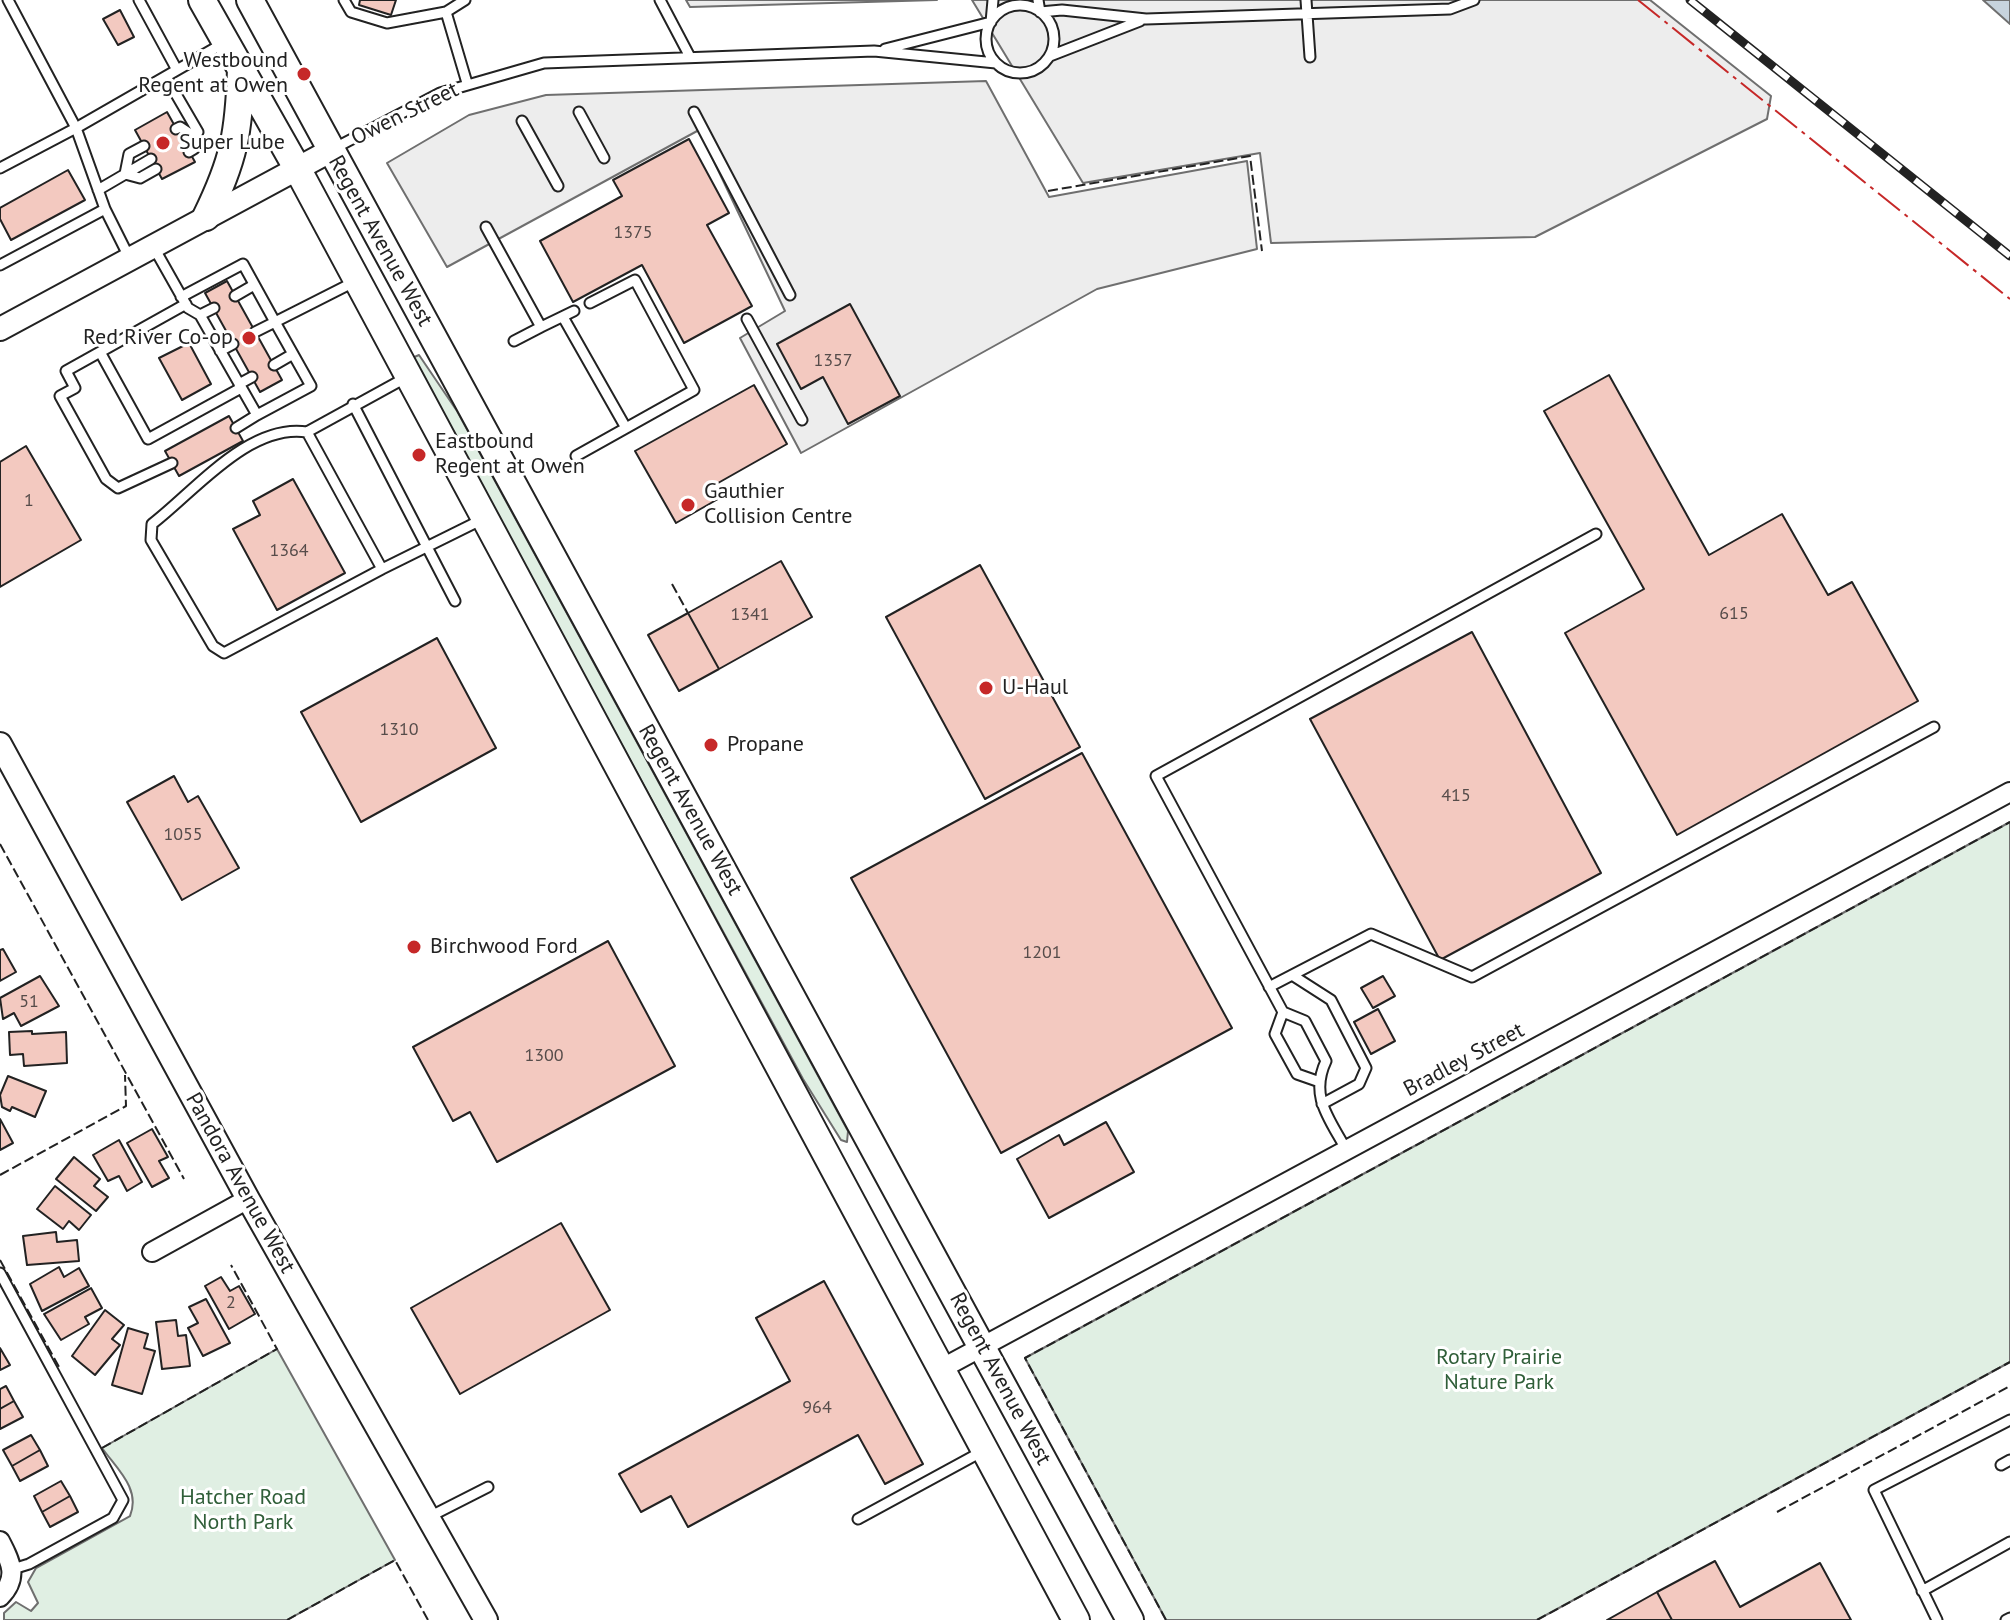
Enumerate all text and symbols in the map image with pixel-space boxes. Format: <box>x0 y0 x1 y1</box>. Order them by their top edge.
place label: Westbound Regent at Owen <box>138 48 288 100</box>
marker: Westbound Regent at Owen <box>295 65 313 83</box>
street label: Owen Street <box>347 77 463 151</box>
place label: Super Lube <box>179 130 285 156</box>
marker: Super Lube <box>154 134 172 152</box>
street label: Regent Avenue West <box>322 151 438 331</box>
house number: 1375 <box>613 222 653 244</box>
place label: Red River Co-op <box>83 325 233 351</box>
marker: Red River Co-op <box>240 329 258 347</box>
house number: 1357 <box>813 350 853 372</box>
place label: Eastbound Regent at Owen <box>435 429 585 480</box>
marker: Eastbound Regent at Owen <box>410 446 428 464</box>
place label: Gauthier Collision Centre <box>704 479 852 530</box>
house number: 1 <box>24 490 34 512</box>
marker: Gauthier Collision Centre <box>679 496 697 514</box>
house number: 1364 <box>269 540 309 562</box>
house number: 615 <box>1719 603 1749 625</box>
house number: 1341 <box>730 604 770 626</box>
place label: U-Haul <box>1002 675 1068 701</box>
marker: U-Haul <box>977 679 995 697</box>
house number: 1310 <box>379 719 419 741</box>
street label: Regent Avenue West <box>632 720 748 900</box>
place label: Propane <box>727 732 804 758</box>
marker: Propane <box>702 736 720 754</box>
house number: 415 <box>1441 785 1471 807</box>
house number: 1055 <box>163 824 203 846</box>
place label: Birchwood Ford <box>430 934 578 960</box>
marker: Birchwood Ford <box>405 938 423 956</box>
house number: 1201 <box>1022 942 1062 964</box>
house number: 51 <box>19 991 39 1013</box>
street label: Bradley Street <box>1399 1017 1529 1103</box>
house number: 1300 <box>524 1045 564 1067</box>
street label: Pandora Avenue West <box>179 1088 301 1278</box>
street label: Regent Avenue West <box>943 1288 1057 1470</box>
house number: 2 <box>226 1292 236 1314</box>
park label: Rotary Prairie Nature Park <box>1436 1345 1562 1396</box>
house number: 964 <box>802 1397 832 1419</box>
park label: Hatcher Road North Park <box>180 1485 306 1536</box>

